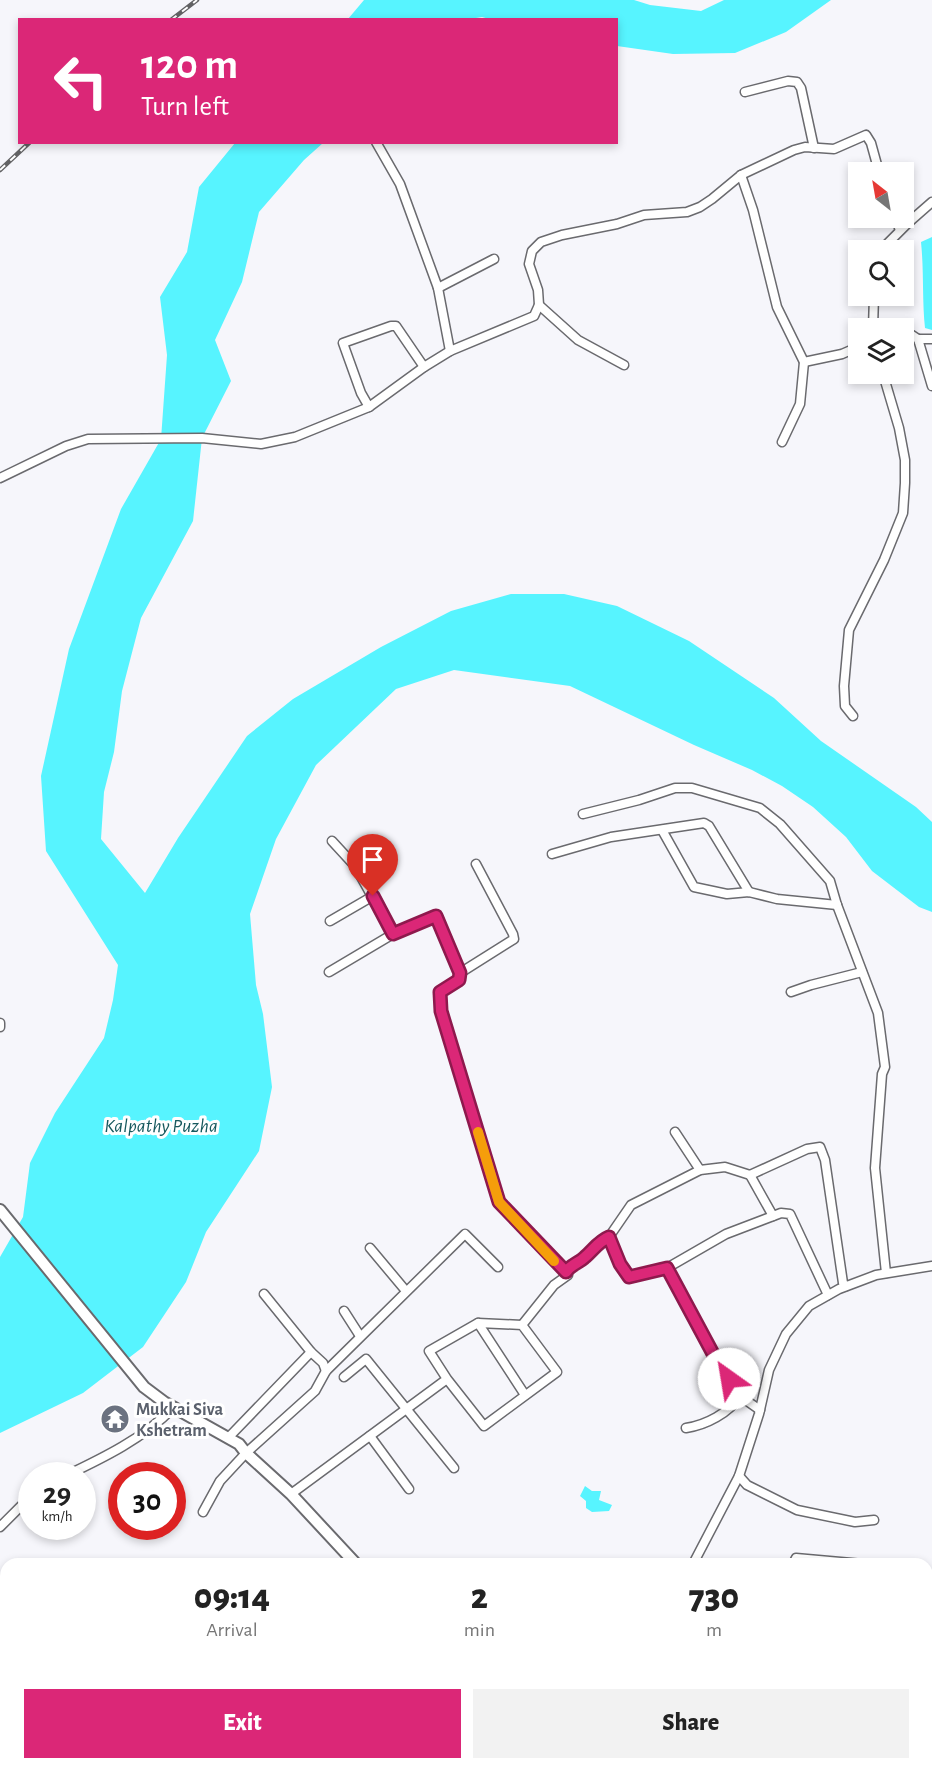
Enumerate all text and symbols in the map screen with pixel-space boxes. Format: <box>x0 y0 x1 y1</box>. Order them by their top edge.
icon: left <box>42 42 120 120</box>
text: 120 m <box>141 44 238 86</box>
text: Turn left <box>141 93 229 120</box>
north arrow <box>848 162 914 228</box>
map controls <box>848 162 914 384</box>
button: search <box>848 240 914 306</box>
button: layers <box>848 318 914 384</box>
pin <box>347 834 398 896</box>
icon: arrive <box>356 843 389 876</box>
water label: Kalpathy Puzha <box>104 1116 218 1136</box>
position arrow <box>697 1347 761 1411</box>
place label: Mukkai Siva Kshetram <box>136 1401 223 1440</box>
temple icon: Mukkai Siva Kshetram <box>99 1403 131 1435</box>
speed limit sign: 30 <box>108 1462 186 1540</box>
text: 29 <box>43 1479 71 1509</box>
text: km/h <box>42 1509 72 1524</box>
text: 09:14 <box>194 1579 270 1615</box>
text: 2 <box>471 1579 488 1615</box>
text: 730 <box>689 1579 739 1615</box>
text: Arrival <box>206 1620 258 1640</box>
text: min <box>464 1620 495 1640</box>
text: m <box>706 1620 722 1640</box>
button: Exit <box>24 1689 461 1758</box>
button: Share <box>473 1689 909 1758</box>

